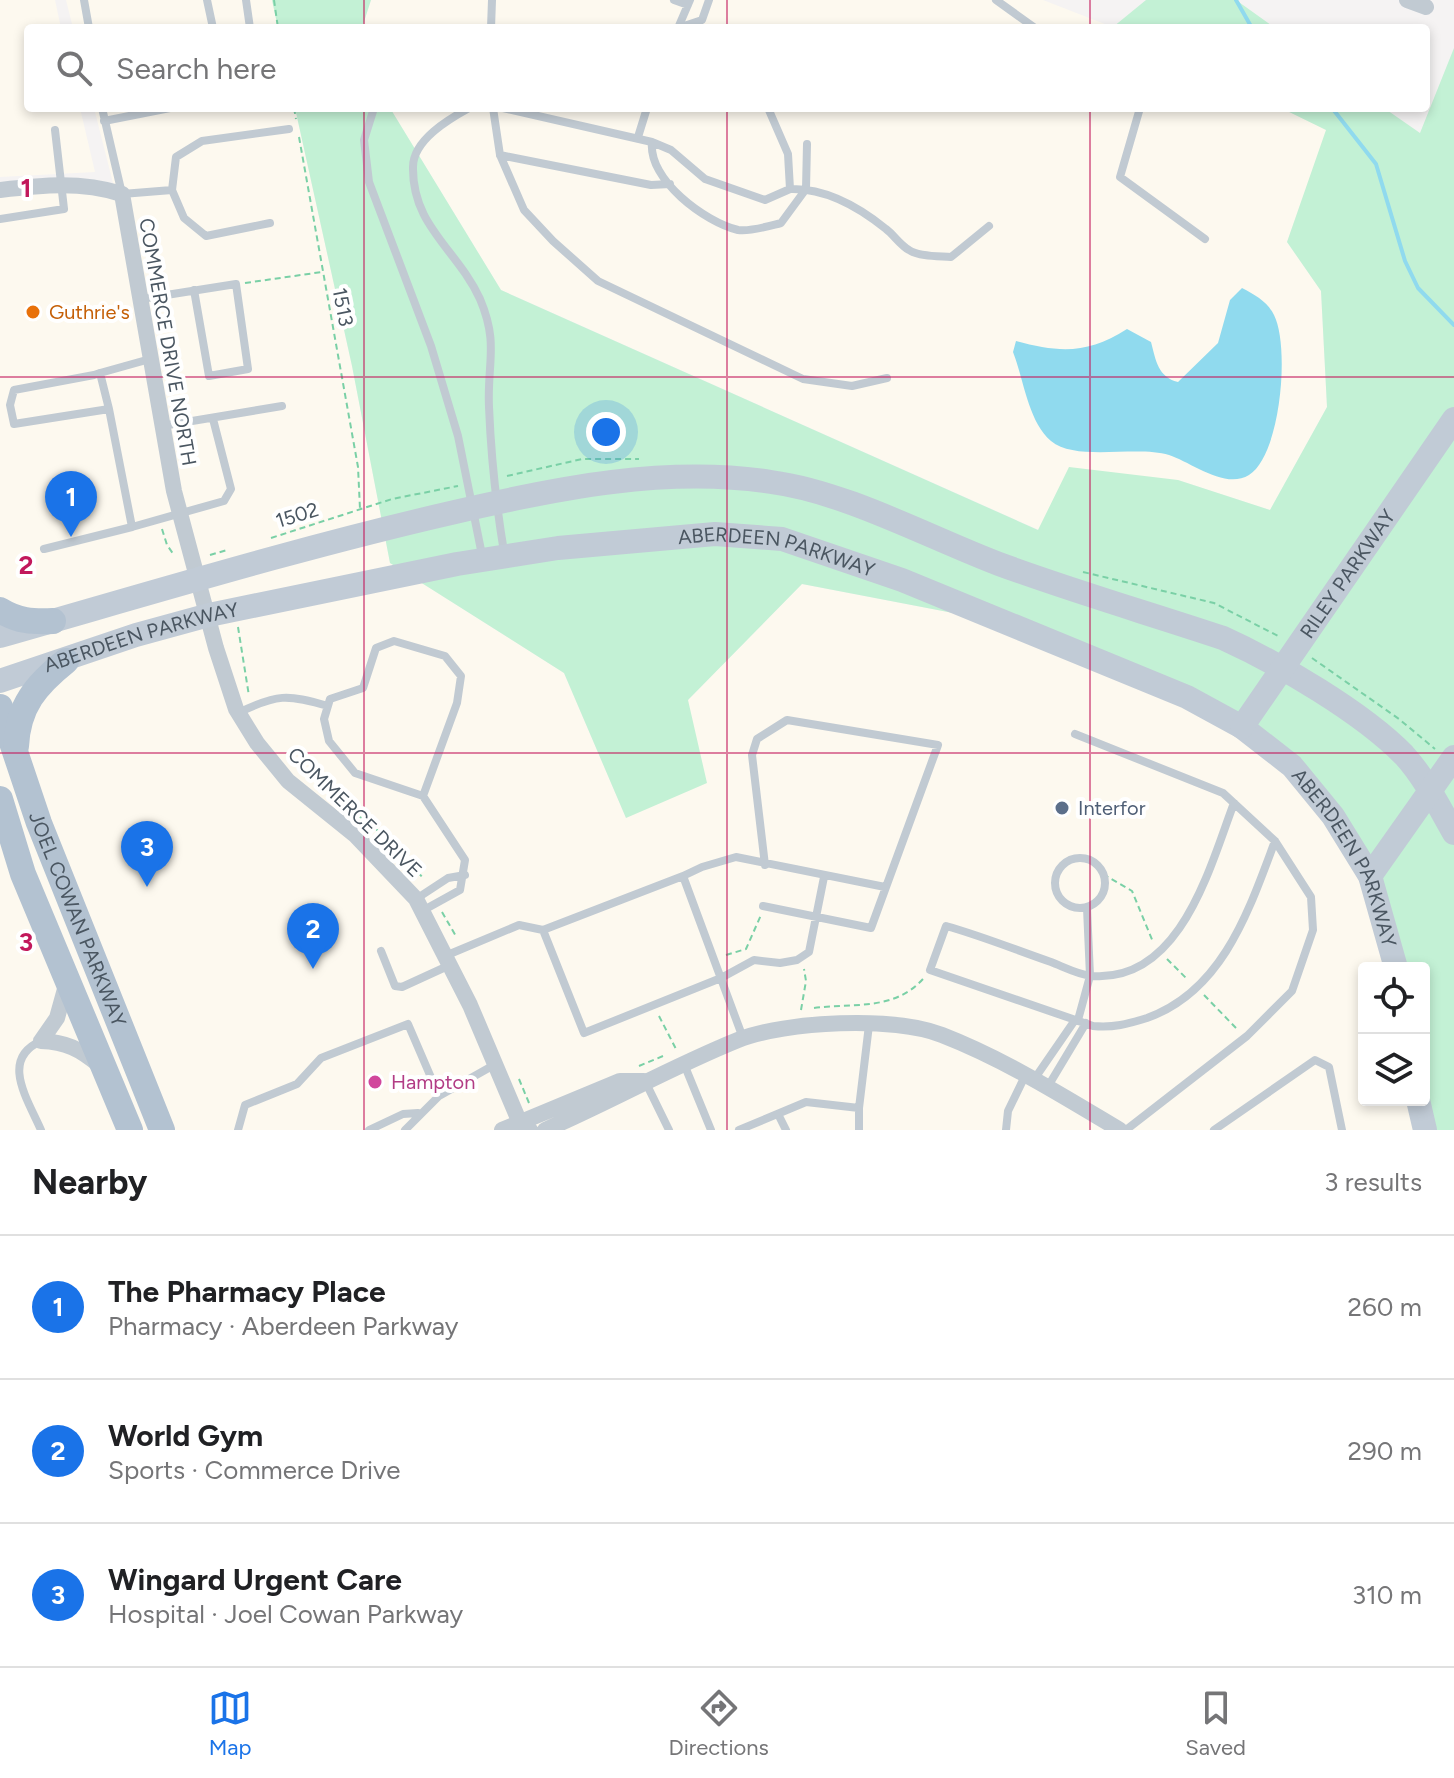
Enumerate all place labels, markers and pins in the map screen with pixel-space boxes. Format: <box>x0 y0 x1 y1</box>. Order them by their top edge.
place label: Guthrie's <box>49 300 130 324</box>
marker: Guthrie's <box>24 303 42 321</box>
pin: 1 <box>45 471 97 537</box>
place label: Interfor <box>1078 796 1146 820</box>
marker: Interfor <box>1053 799 1071 817</box>
pin: 3 <box>121 821 173 887</box>
pin: 2 <box>287 903 339 969</box>
place label: Hampton <box>391 1070 475 1094</box>
marker: Hampton <box>366 1073 384 1091</box>

